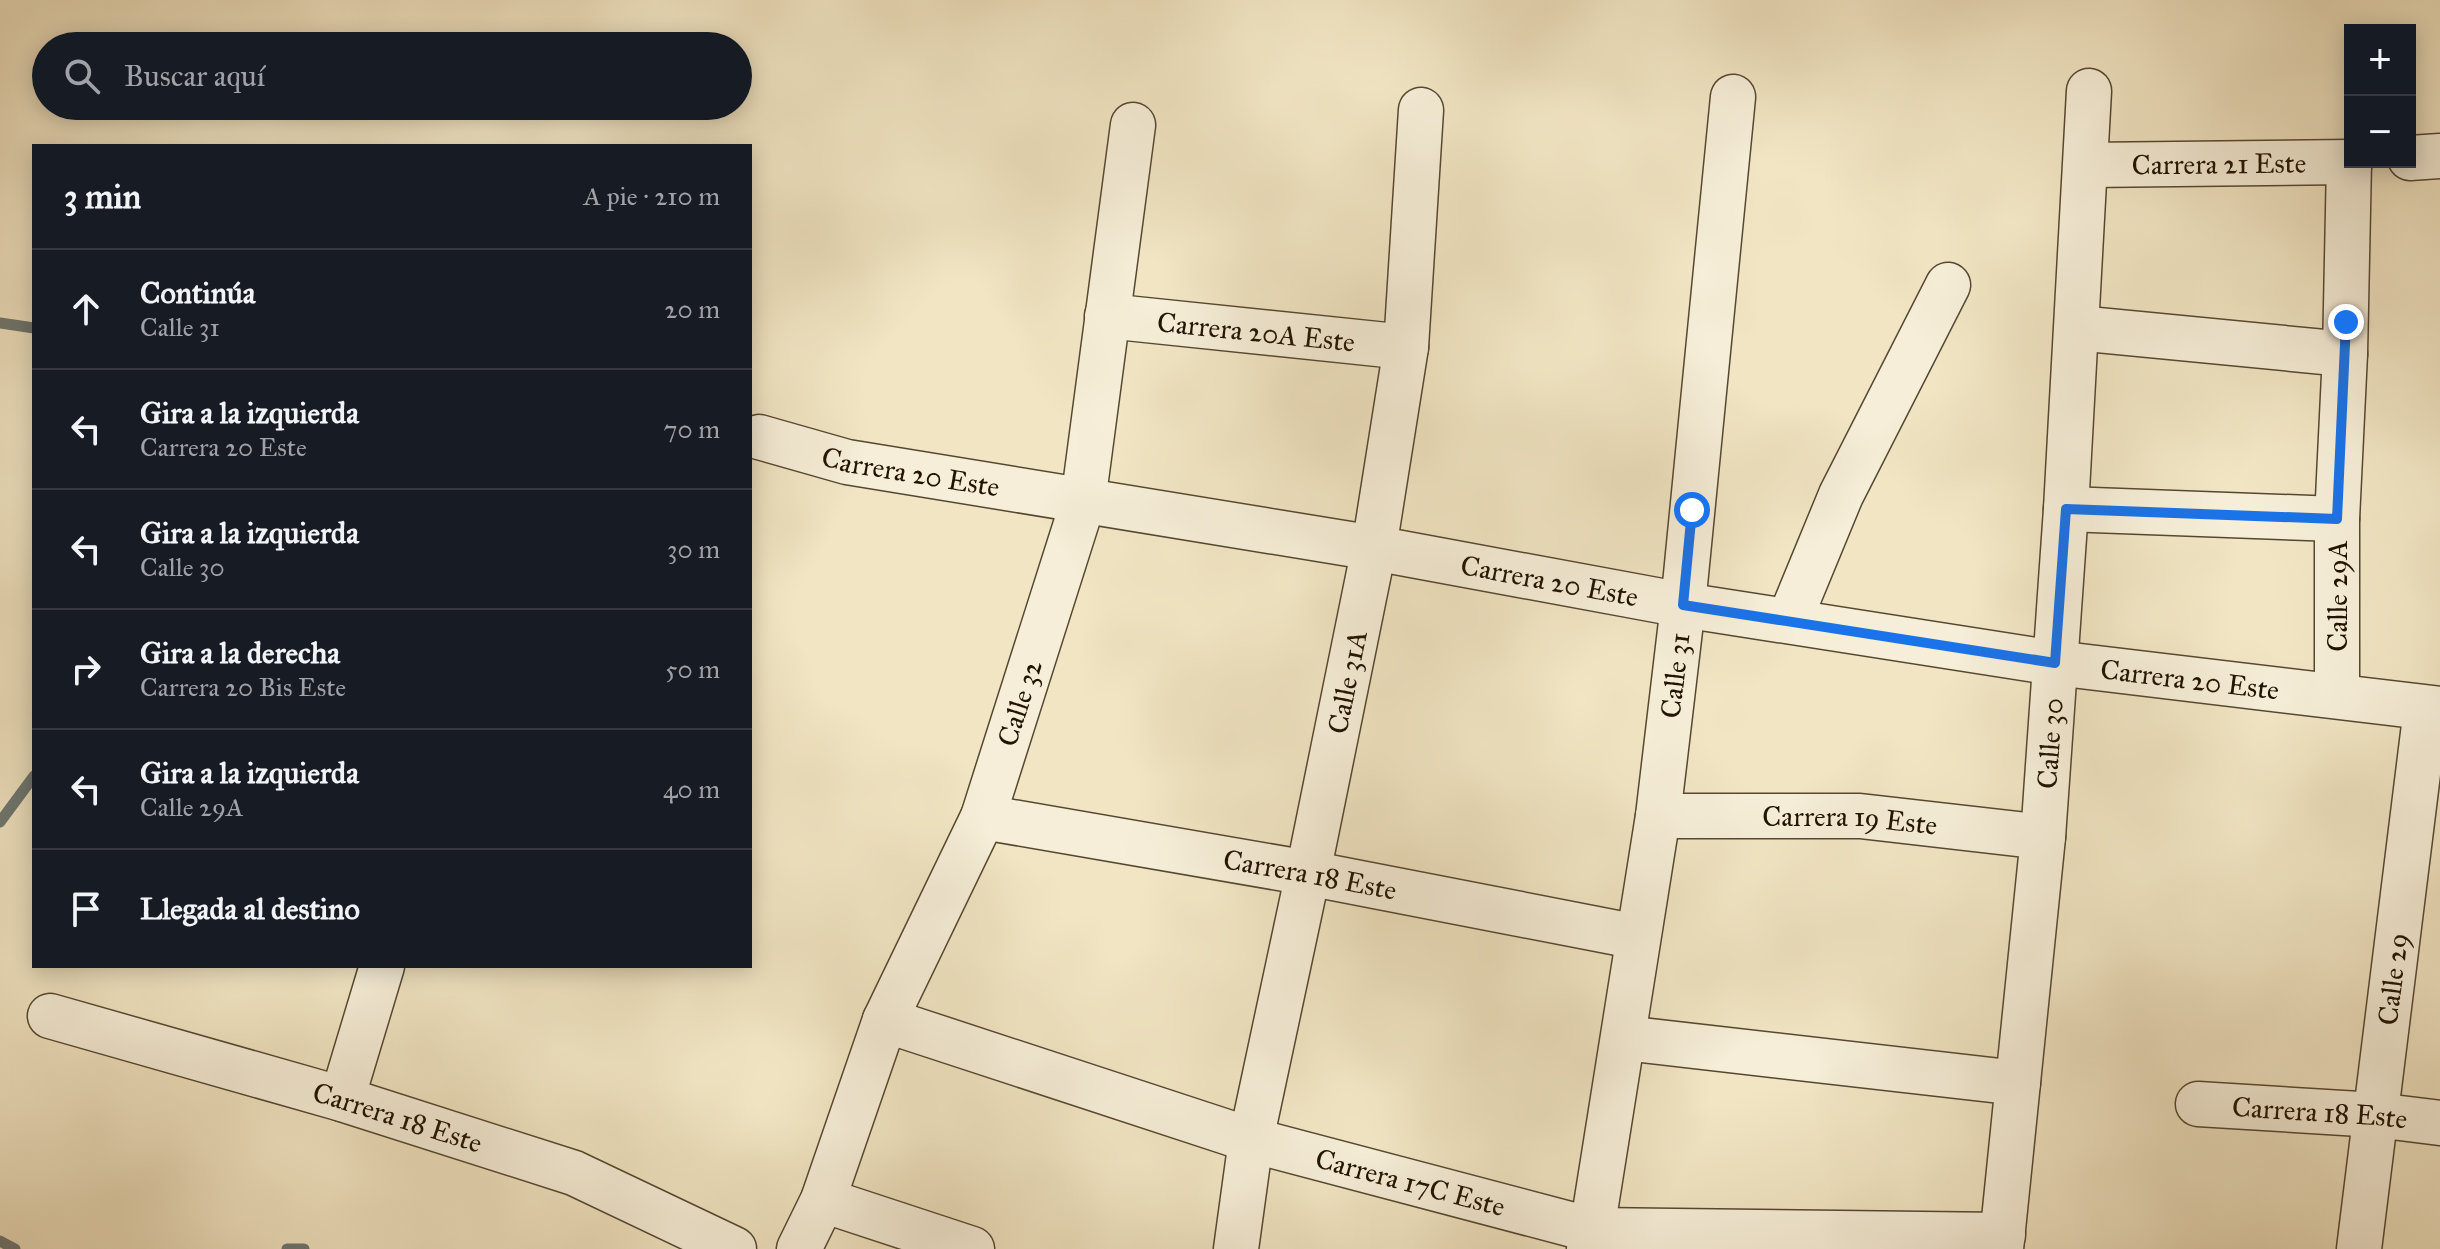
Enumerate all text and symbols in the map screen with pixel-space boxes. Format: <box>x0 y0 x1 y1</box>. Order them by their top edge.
map controls <box>2344 24 2416 168</box>
button: + <box>2344 24 2416 96</box>
search box <box>32 32 752 120</box>
icon: search <box>60 54 104 98</box>
text: Buscar aquí <box>124 58 265 94</box>
button: − <box>2344 96 2416 168</box>
street label: Carrera 21 Este <box>2132 146 2306 182</box>
text: 3 min <box>64 176 141 217</box>
text: A pie · 210 m <box>584 180 720 212</box>
text: Continúa <box>140 275 256 311</box>
icon: ahead <box>64 287 108 331</box>
text: 20 m <box>665 293 720 325</box>
street label: Carrera 20A Este <box>1156 304 1357 360</box>
route end <box>2328 304 2364 340</box>
text: Calle 31 <box>140 311 220 343</box>
text: Gira a la izquierda <box>140 395 359 431</box>
icon: left <box>64 407 108 451</box>
text: 70 m <box>664 413 720 445</box>
text: Carrera 20 Este <box>140 431 307 463</box>
street label: Carrera 20 Este <box>818 439 1002 505</box>
route start <box>1674 492 1710 528</box>
text: Gira a la izquierda <box>140 515 359 551</box>
icon: left <box>64 527 108 571</box>
text: 30 m <box>667 533 720 565</box>
street label: Calle 29A <box>2320 540 2355 652</box>
street label: Carrera 20 Este <box>1458 547 1641 614</box>
text: Calle 30 <box>140 551 225 583</box>
street label: Calle 31A <box>1320 627 1375 737</box>
street label: Calle 31 <box>1653 631 1698 720</box>
text: Gira a la derecha <box>140 635 340 671</box>
icon: right <box>64 647 108 691</box>
street label: Carrera 20 Este <box>2098 652 2281 708</box>
text: 50 m <box>665 653 720 685</box>
street label: Calle 32 <box>990 655 1050 751</box>
text: Carrera 20 Bis Este <box>140 671 346 703</box>
street label: Calle 30 <box>2029 697 2071 790</box>
text: Gira a la izquierda <box>140 755 359 791</box>
icon: left <box>64 767 108 811</box>
text: 40 m <box>663 773 720 805</box>
text: Calle 29A <box>140 791 243 823</box>
street label: Carrera 19 Este <box>1762 799 1939 843</box>
street label: Carrera 18 Este <box>1221 842 1400 908</box>
icon: arrive <box>64 887 108 931</box>
text: Llegada al destino <box>140 891 360 927</box>
street label: Calle 29 <box>2370 931 2416 1027</box>
street label: Carrera 18 Este <box>309 1075 486 1161</box>
street label: Carrera 18 Este <box>2231 1089 2409 1137</box>
street label: Carrera 17C Este <box>1312 1141 1509 1224</box>

